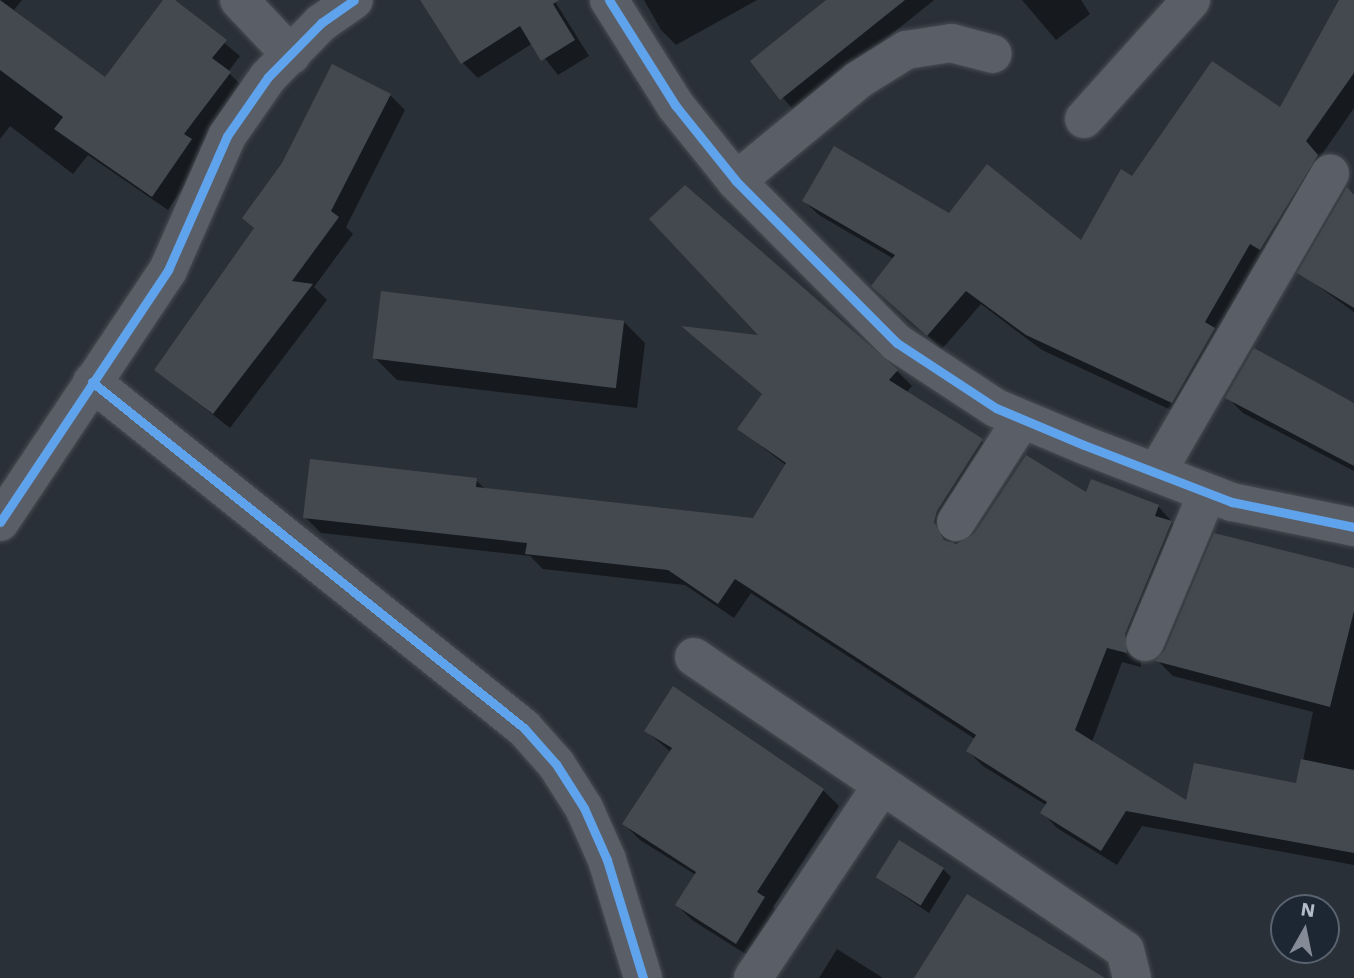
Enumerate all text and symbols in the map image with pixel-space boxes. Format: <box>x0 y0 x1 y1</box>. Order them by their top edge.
north arrow <box>1270 894 1340 964</box>
text: N <box>1299 897 1317 922</box>

